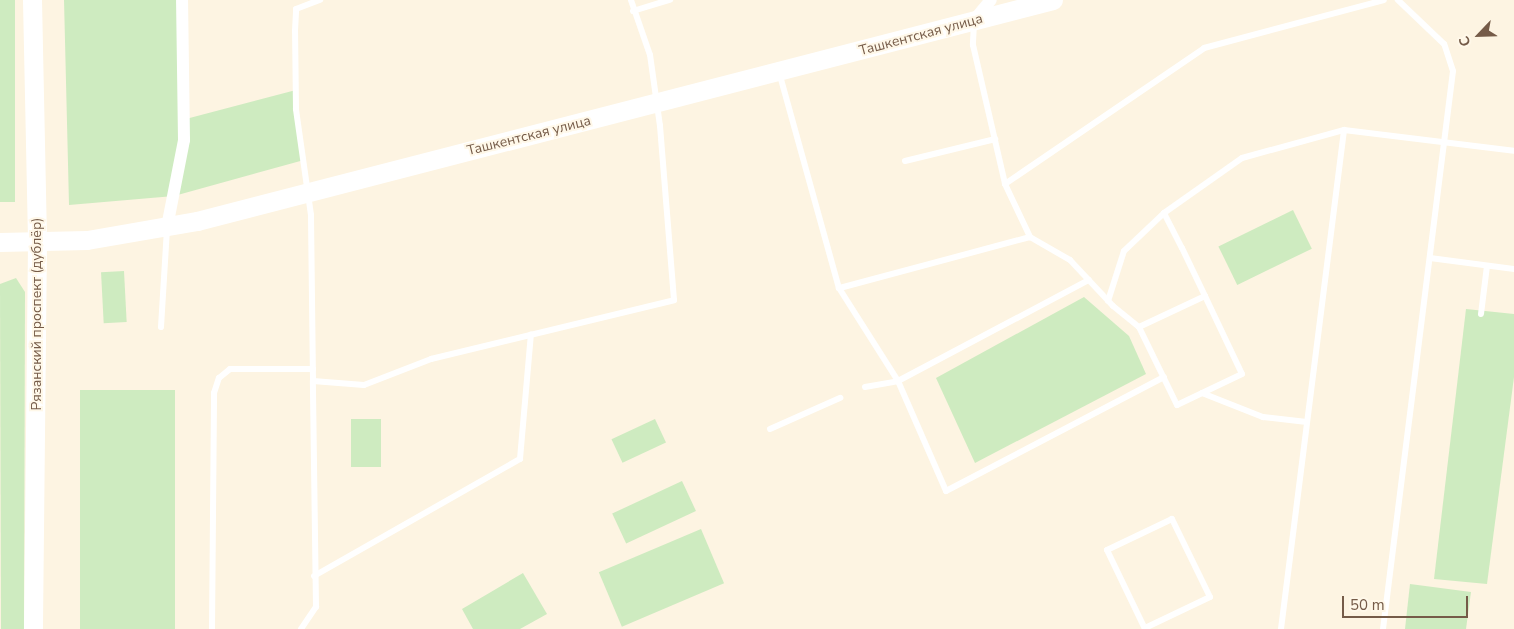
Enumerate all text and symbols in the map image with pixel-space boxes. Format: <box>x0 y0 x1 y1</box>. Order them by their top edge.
street label: Ташкентская улица <box>857 10 985 60</box>
north arrow <box>1454 10 1504 60</box>
text: С <box>1454 33 1475 50</box>
street label: Ташкентская улица <box>465 112 593 160</box>
street label: Рязанский проспект (дублёр) <box>29 217 45 411</box>
scale bar <box>1344 586 1470 618</box>
text: 50 m <box>1350 595 1385 615</box>

